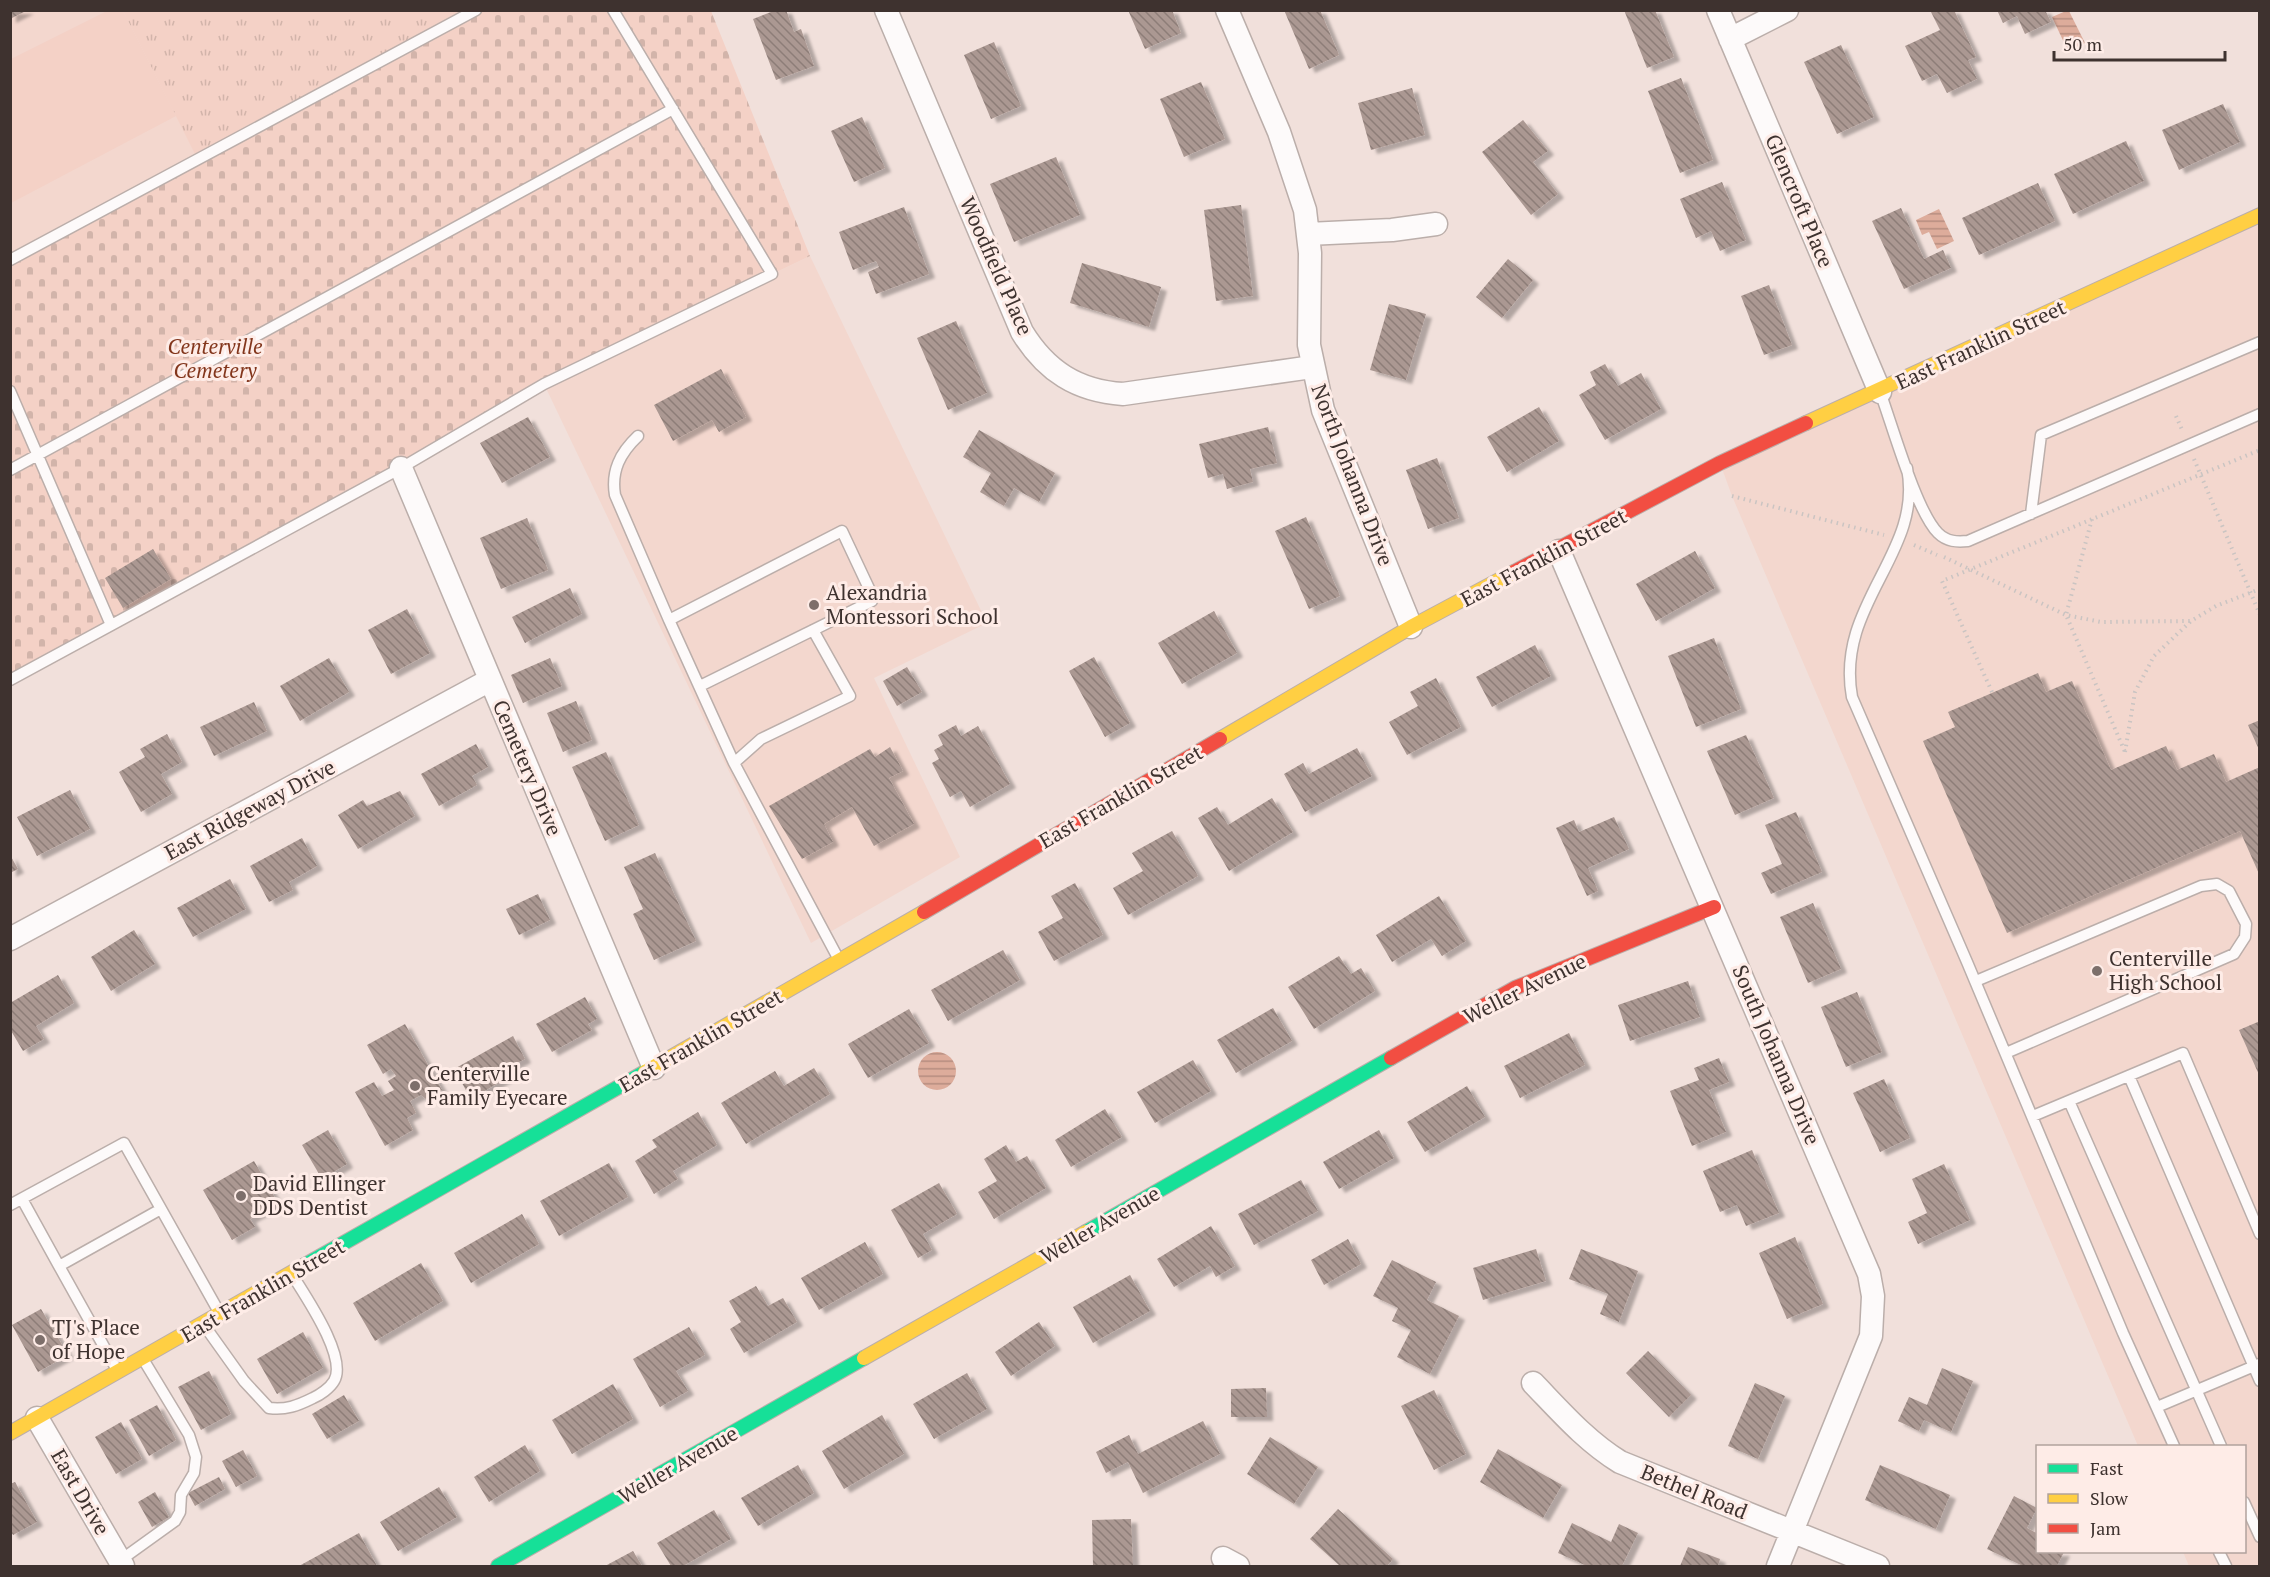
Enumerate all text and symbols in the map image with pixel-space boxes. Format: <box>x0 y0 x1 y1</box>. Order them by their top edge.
scale bar <box>2054 24 2225 62</box>
text: 50 m <box>2063 32 2103 56</box>
street label: Glencroft Place <box>1759 130 1841 272</box>
street label: Woodfield Place <box>954 192 1040 339</box>
street label: East Franklin Street <box>1891 292 2070 396</box>
park label: Centerville Cemetery <box>167 332 263 384</box>
street label: North Johanna Drive <box>1305 380 1401 570</box>
street label: East Franklin Street <box>1456 501 1632 613</box>
place label: Alexandria Montessori School <box>826 578 999 630</box>
marker: Alexandria Montessori School <box>807 598 821 612</box>
street label: Cemetery Drive <box>487 695 569 840</box>
street label: East Franklin Street <box>1034 738 1208 854</box>
street label: East Ridgeway Drive <box>159 752 340 866</box>
place label: Centerville High School <box>2109 944 2222 996</box>
street label: Weller Avenue <box>1458 946 1591 1030</box>
street label: South Johanna Drive <box>1726 960 1827 1149</box>
marker: Centerville High School <box>2090 964 2104 978</box>
street label: East Franklin Street <box>614 982 788 1098</box>
place label: Centerville Family Eyecare <box>427 1059 568 1111</box>
marker: Centerville Family Eyecare <box>408 1079 422 1093</box>
place label: David Ellinger DDS Dentist <box>253 1169 386 1221</box>
street label: Weller Avenue <box>1035 1179 1164 1270</box>
marker: David Ellinger DDS Dentist <box>234 1189 248 1203</box>
street label: East Franklin Street <box>176 1232 350 1348</box>
place label: TJ's Place of Hope <box>52 1313 140 1365</box>
marker: TJ's Place of Hope <box>33 1333 47 1347</box>
street label: Weller Avenue <box>613 1419 742 1510</box>
street label: East Drive <box>45 1443 117 1540</box>
legend <box>2036 1445 2246 1553</box>
text: Fast <box>2090 1456 2124 1480</box>
street label: Bethel Road <box>1637 1457 1752 1525</box>
text: Slow <box>2090 1486 2129 1510</box>
text: Jam <box>2090 1516 2121 1540</box>

